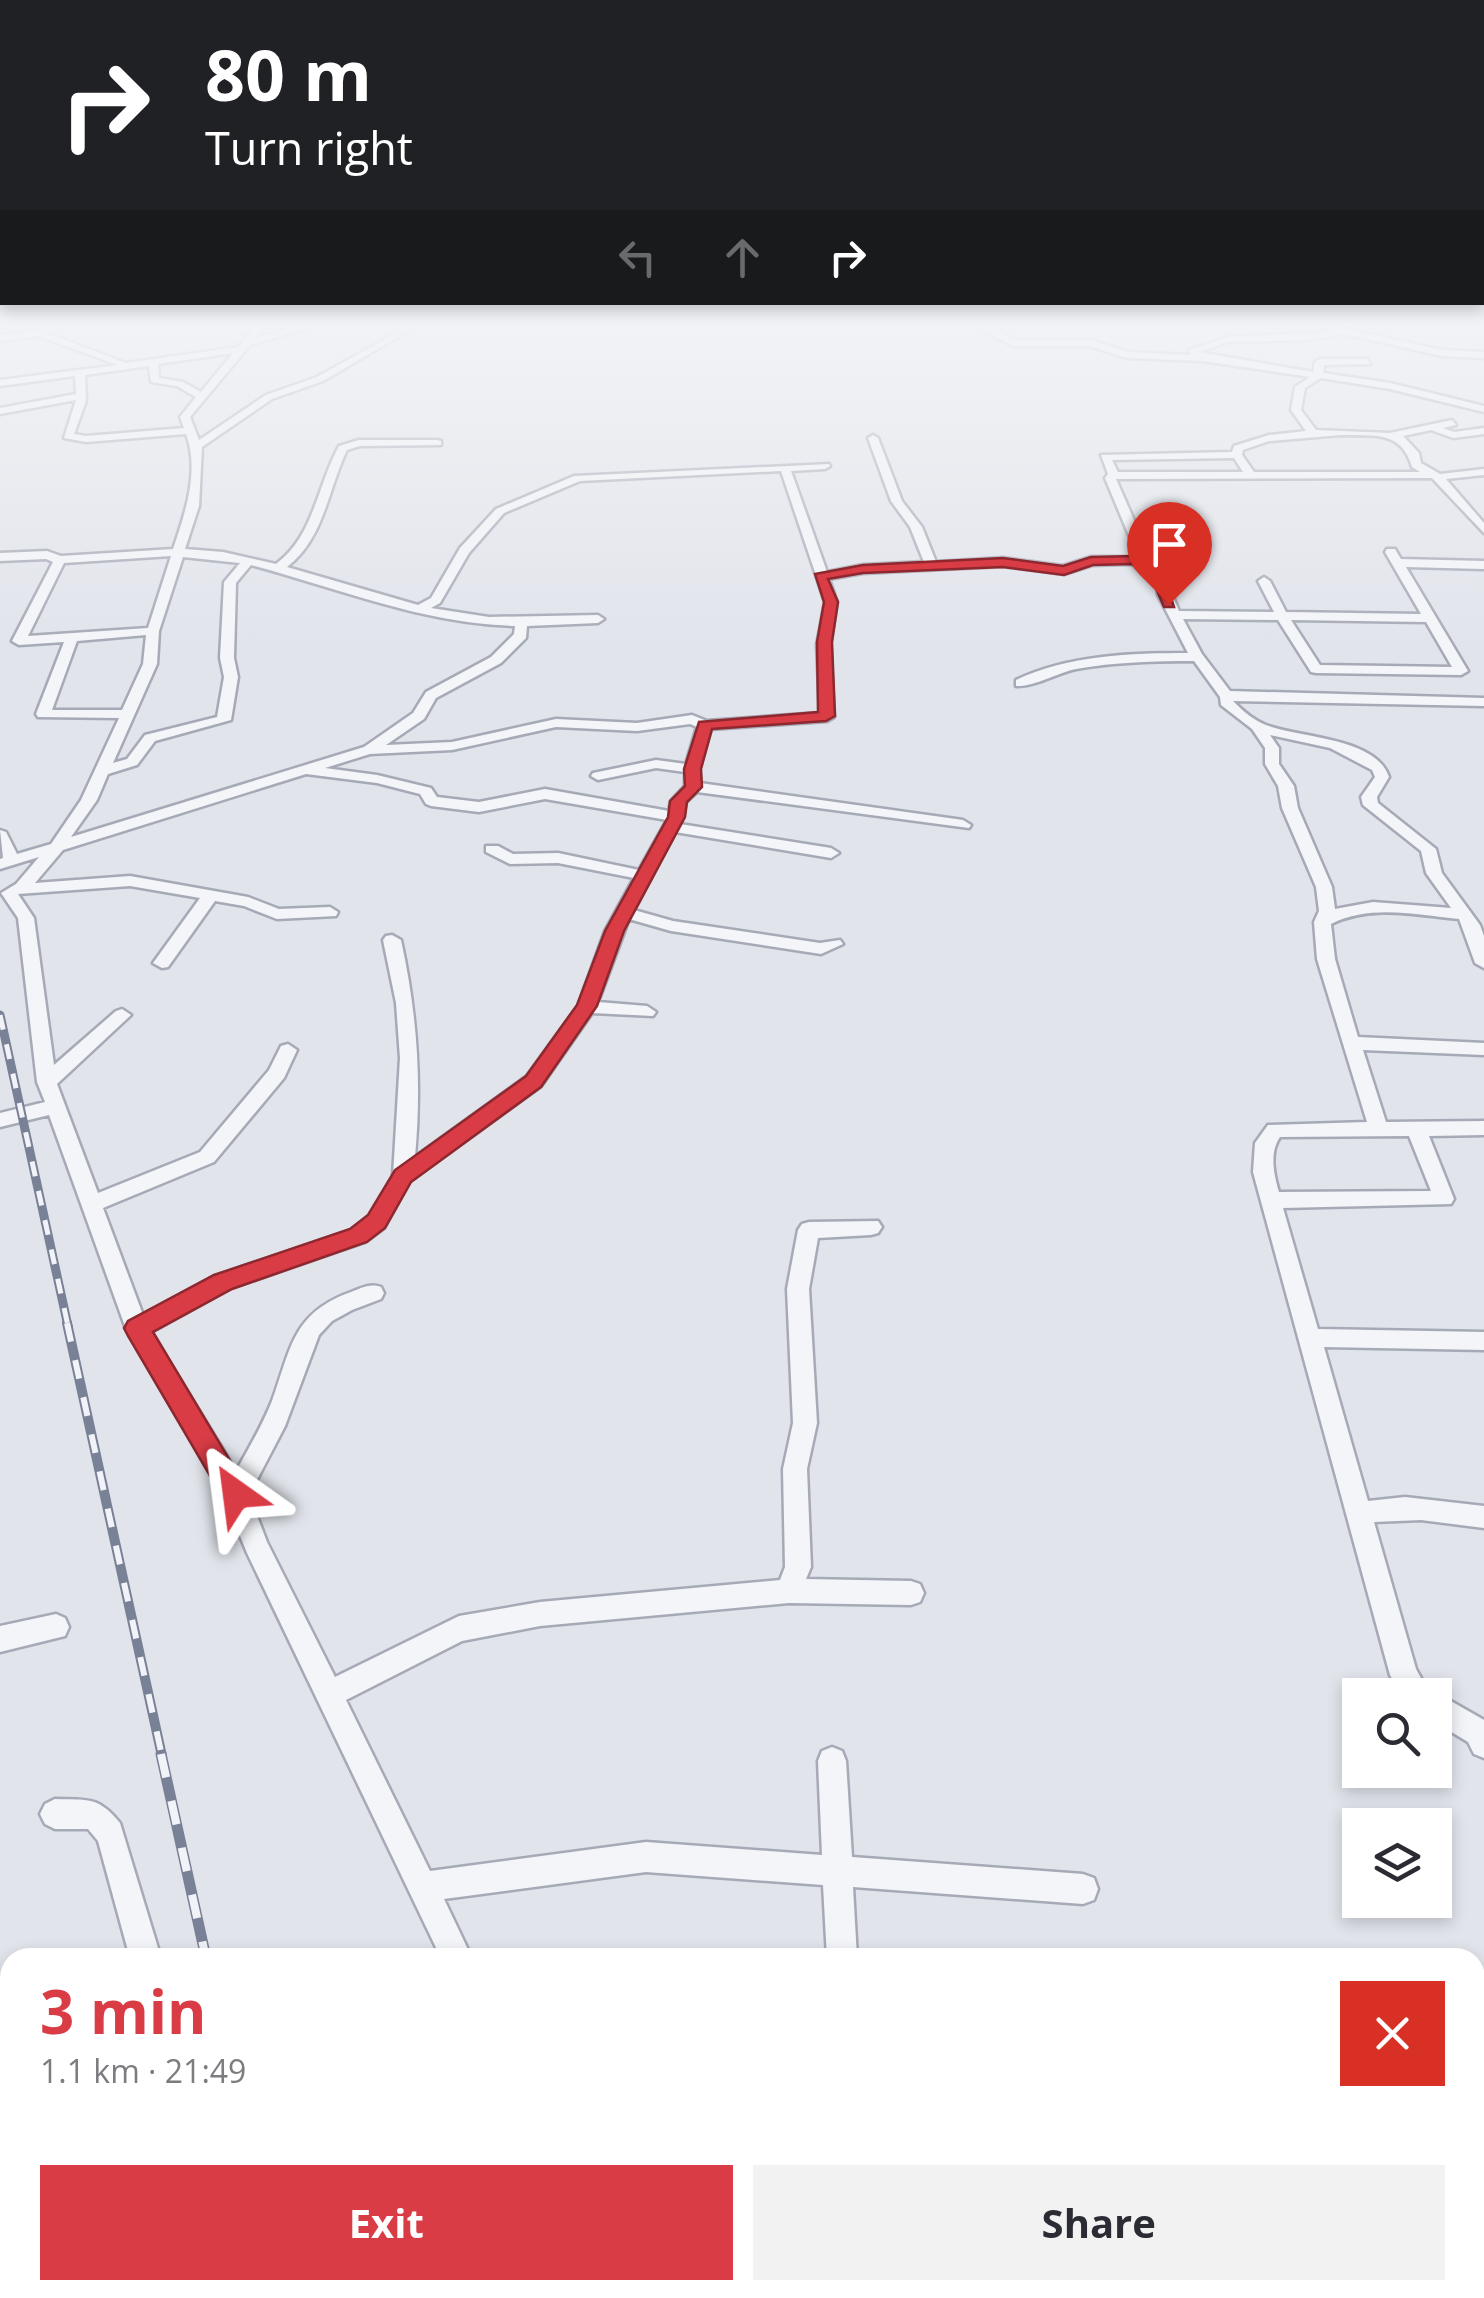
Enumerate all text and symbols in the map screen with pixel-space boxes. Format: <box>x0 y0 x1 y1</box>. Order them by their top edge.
text: 80 m <box>205 26 372 122</box>
icon: right <box>40 40 170 170</box>
text: Turn right <box>205 117 413 178</box>
icon: left <box>610 230 665 285</box>
icon: ahead <box>715 230 770 285</box>
icon: right <box>820 230 875 285</box>
pin <box>1127 502 1212 605</box>
icon: arrive <box>1142 517 1197 572</box>
position arrow <box>184 1442 288 1546</box>
map controls <box>1342 1678 1452 1918</box>
button: search <box>1342 1678 1452 1788</box>
button: layers <box>1342 1808 1452 1918</box>
text: 3 min <box>40 1970 207 2052</box>
button: close <box>1340 1981 1445 2086</box>
text: 1.1 km · 21:49 <box>40 2049 246 2092</box>
button: Exit <box>40 2165 733 2280</box>
button: Share <box>753 2165 1445 2280</box>

